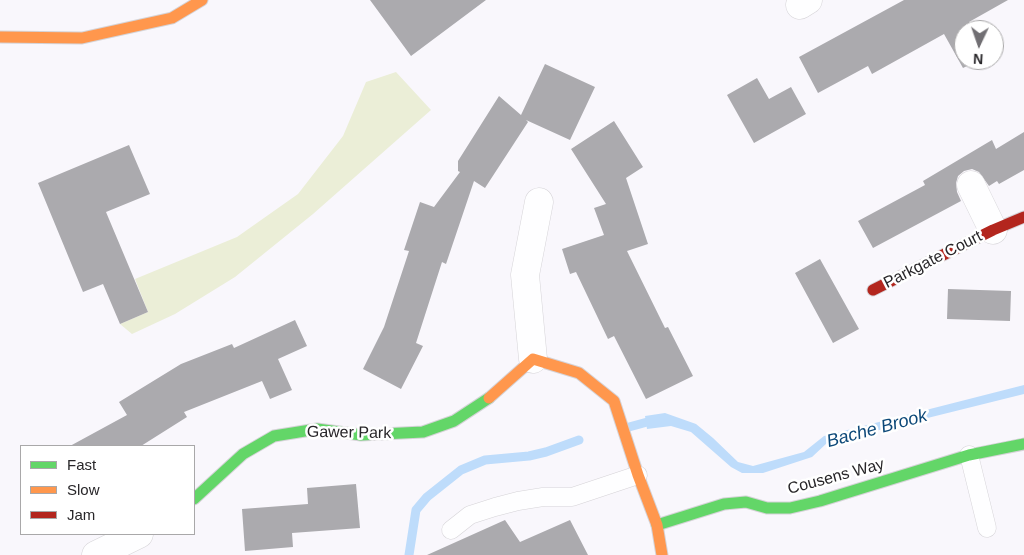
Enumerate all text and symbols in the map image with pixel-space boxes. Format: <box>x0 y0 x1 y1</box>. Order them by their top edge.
north arrow <box>954 20 1004 70</box>
text: N <box>973 51 984 67</box>
street label: Parkgate Court <box>881 227 985 293</box>
water label: Bache Brook <box>824 405 930 453</box>
street label: Gawer Park <box>307 423 391 443</box>
legend <box>20 445 195 535</box>
street label: Cousens Way <box>786 455 886 499</box>
text: Fast <box>67 456 96 473</box>
text: Slow <box>67 481 100 498</box>
text: Jam <box>67 506 95 523</box>

